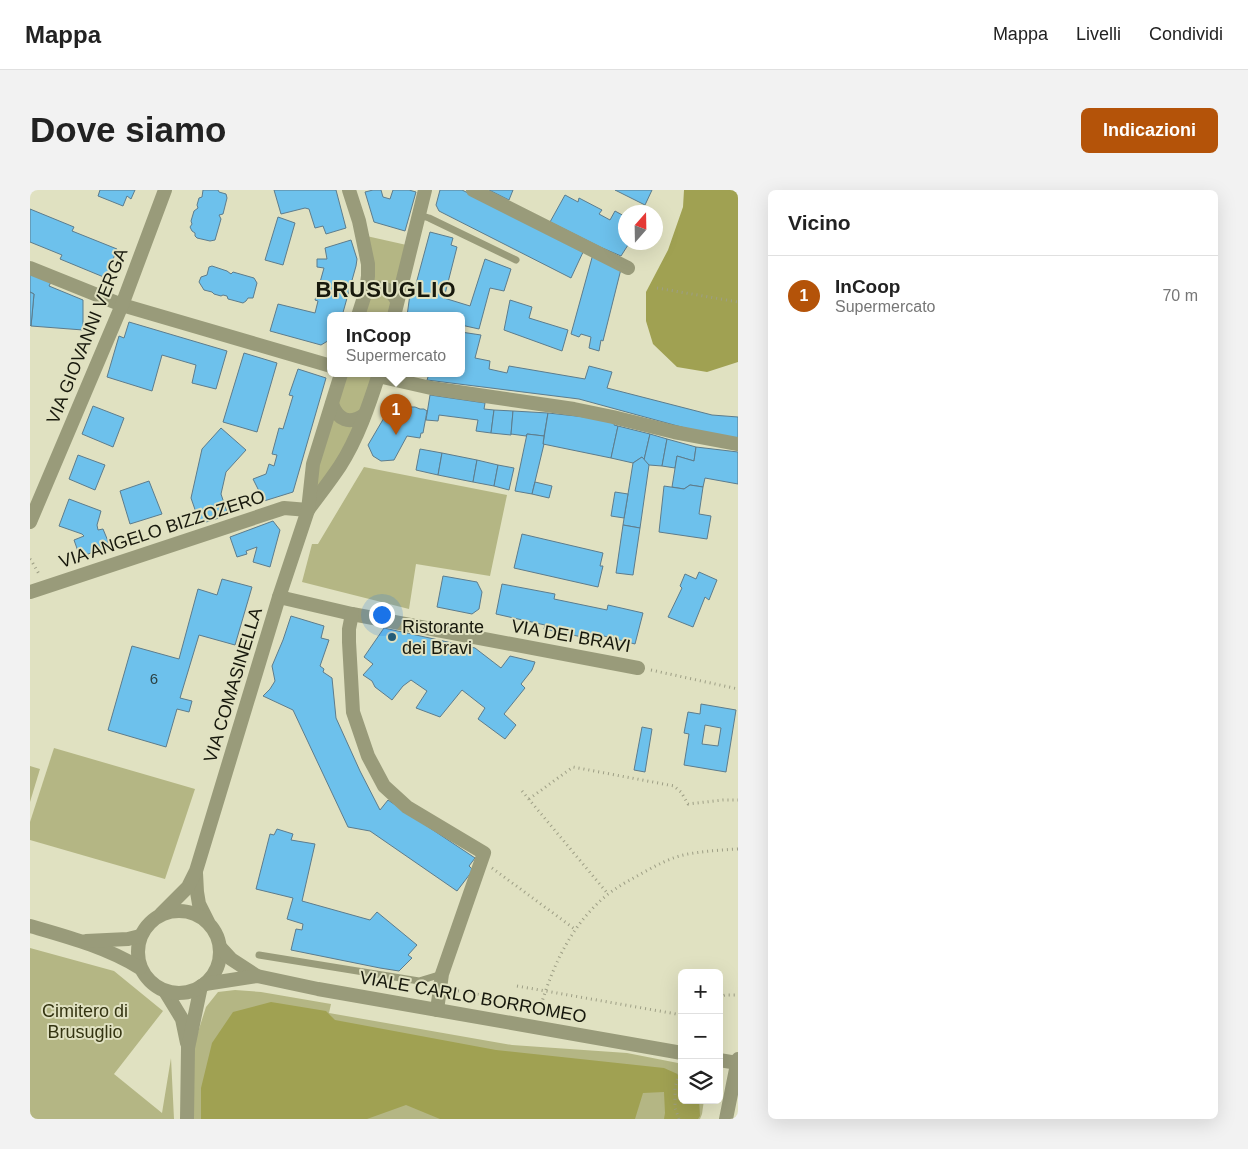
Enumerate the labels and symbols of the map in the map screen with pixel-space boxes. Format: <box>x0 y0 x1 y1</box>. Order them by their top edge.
north arrow <box>618 205 663 250</box>
street label: VIA GIOVANNI VERGA <box>43 245 131 427</box>
district label: BRUSUGLIO <box>316 277 457 302</box>
pin: 1 <box>380 394 412 435</box>
street label: VIA ANGELO BIZZOZERO <box>57 486 267 572</box>
your location <box>369 602 395 628</box>
street label: VIA COMASINELLA <box>200 605 266 765</box>
street label: VIA DEI BRAVI <box>510 616 632 656</box>
place label: Ristorante dei Bravi <box>402 617 484 658</box>
marker: Ristorante dei Bravi <box>386 631 398 643</box>
house number: 6 <box>150 670 158 687</box>
street label: VIALE CARLO BORROMEO <box>358 967 588 1027</box>
park label: Cimitero di Brusuglio <box>42 1001 128 1042</box>

